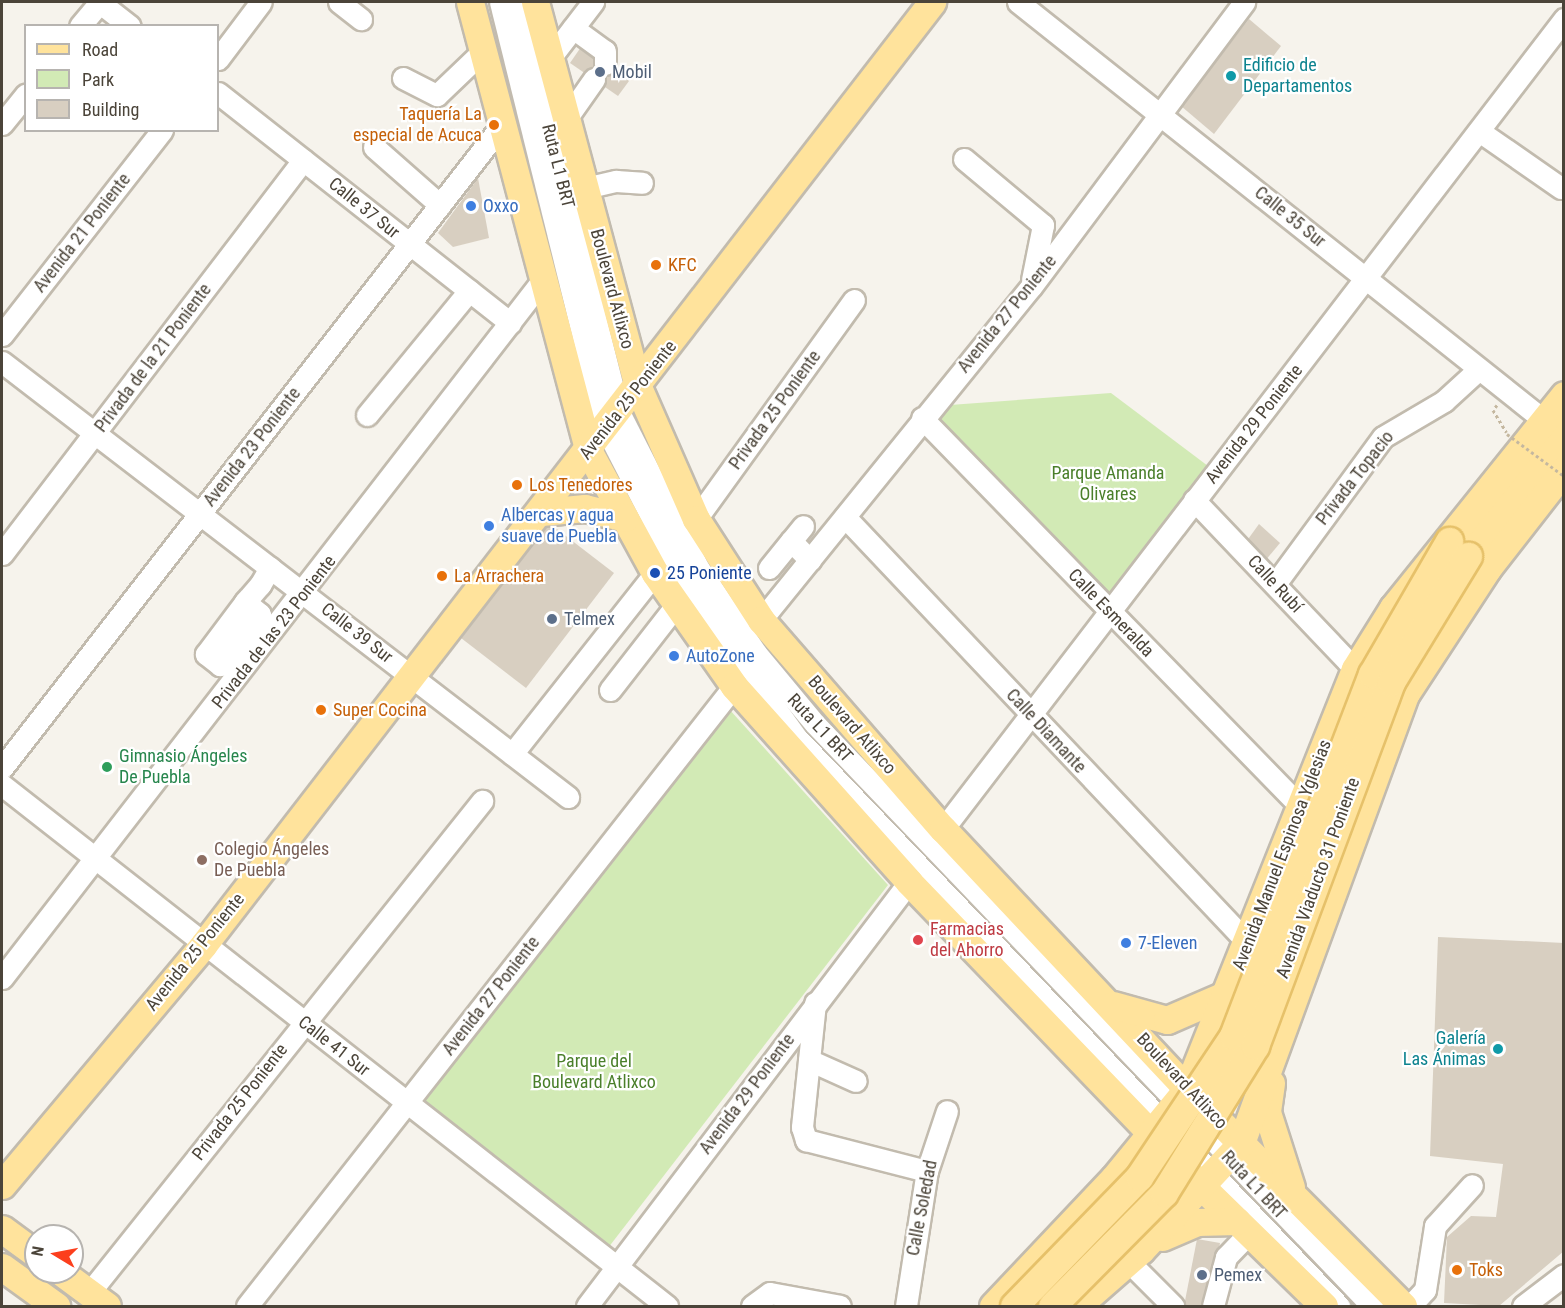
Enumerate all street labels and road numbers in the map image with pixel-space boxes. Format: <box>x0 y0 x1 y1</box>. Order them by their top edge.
street label: Ruta L1 BRT <box>537 122 579 210</box>
street label: Avenida 21 Poniente <box>29 169 135 297</box>
street label: Calle 37 Sur <box>324 173 404 243</box>
street label: Calle 35 Sur <box>1250 182 1330 252</box>
street label: Boulevard Atlixco <box>586 227 638 351</box>
street label: Avenida 27 Poniente <box>953 251 1061 377</box>
street label: Privada de la 21 Poniente <box>90 279 216 437</box>
street label: Avenida 25 Poniente <box>575 336 681 464</box>
street label: Privada 25 Poniente <box>725 346 825 474</box>
street label: Avenida 29 Poniente <box>1201 360 1307 488</box>
street label: Avenida 23 Poniente <box>199 383 305 511</box>
street label: Privada Topacio <box>1311 426 1399 530</box>
street label: Privada de las 23 Poniente <box>207 551 341 713</box>
street label: Calle Rubí <box>1243 551 1307 617</box>
street label: Calle Esmeralda <box>1064 564 1158 662</box>
street label: Calle 39 Sur <box>317 598 397 668</box>
street label: Boulevard Atlixco <box>803 671 901 779</box>
street label: Calle Diamante <box>1001 684 1091 778</box>
street label: Ruta L1 BRT <box>783 689 857 767</box>
street label: Avenida Manuel Espinosa Yglesias <box>1228 737 1336 973</box>
street label: Avenida Viaducto 31 Poniente <box>1272 775 1364 981</box>
street label: Avenida 25 Poniente <box>141 889 249 1015</box>
street label: Avenida 27 Poniente <box>438 932 544 1060</box>
street label: Calle 41 Sur <box>294 1011 374 1081</box>
street label: Boulevard Atlixco <box>1132 1028 1232 1134</box>
street label: Avenida 29 Poniente <box>695 1030 799 1158</box>
street label: Privada 25 Poniente <box>188 1039 292 1165</box>
street label: Ruta L1 BRT <box>1217 1146 1291 1224</box>
street label: Calle Soledad <box>902 1158 942 1258</box>

